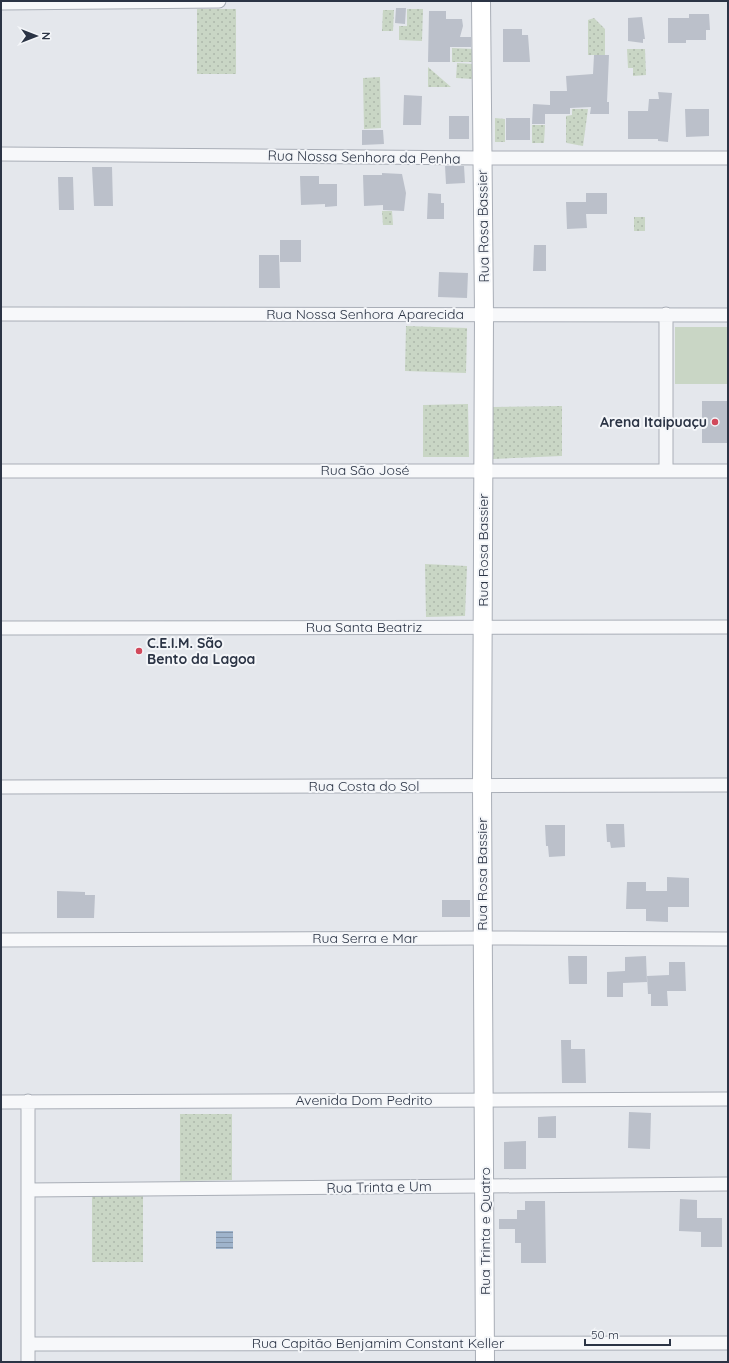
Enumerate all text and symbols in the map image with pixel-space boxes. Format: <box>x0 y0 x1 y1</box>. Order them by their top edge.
north arrow <box>16 16 56 56</box>
text: N <box>39 32 53 40</box>
street label: Rua Nossa Senhora da Penha <box>267 146 461 168</box>
street label: Rua Rosa Bassier <box>473 169 493 283</box>
street label: Rua Nossa Senhora Aparecida <box>266 305 464 323</box>
place label: Arena Itaipuaçu <box>600 413 707 431</box>
marker: Arena Itaipuaçu <box>710 417 720 427</box>
street label: Rua São José <box>320 461 410 479</box>
street label: Rua Rosa Bassier <box>474 493 492 607</box>
street label: Rua Santa Beatriz <box>306 618 422 636</box>
place label: C.E.I.M. São Bento da Lagoa <box>147 634 255 668</box>
marker: C.E.I.M. São Bento da Lagoa <box>134 646 144 656</box>
street label: Rua Costa do Sol <box>308 777 420 795</box>
street label: Rua Rosa Bassier <box>473 817 491 931</box>
street label: Rua Serra e Mar <box>312 929 418 947</box>
street label: Avenida Dom Pedrito <box>295 1091 433 1109</box>
street label: Rua Trinta e Quatro <box>476 1167 494 1295</box>
street label: Rua Trinta e Um <box>326 1177 432 1197</box>
scale bar <box>585 1321 670 1347</box>
text: 50 m <box>591 1327 619 1342</box>
street label: Rua Capitão Benjamim Constant Keller <box>252 1334 505 1352</box>

